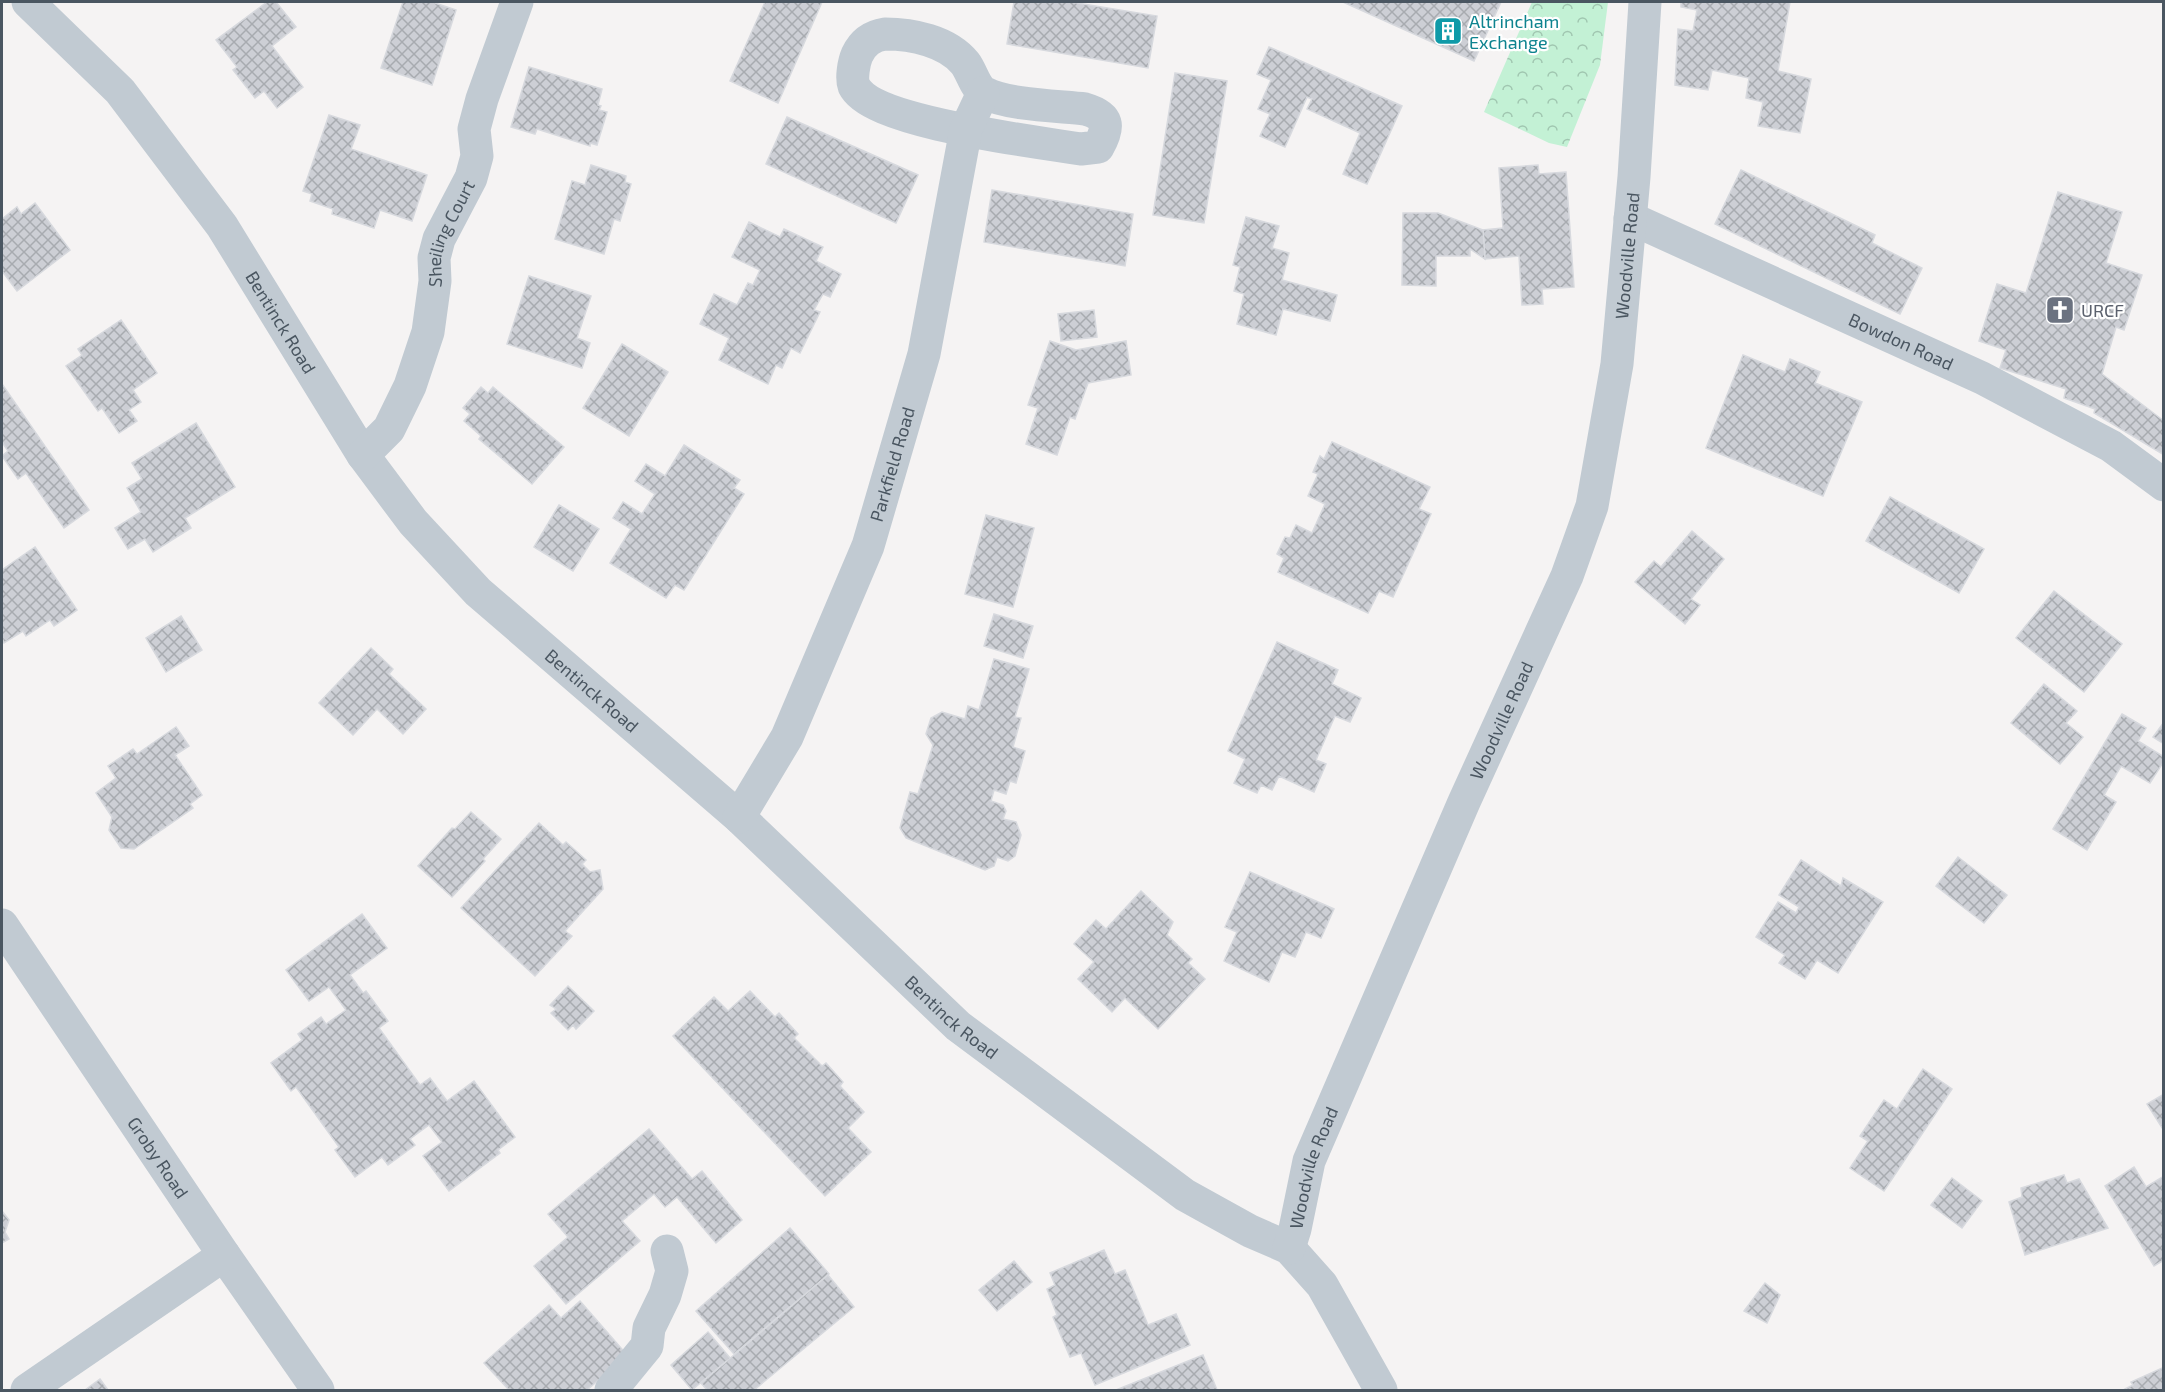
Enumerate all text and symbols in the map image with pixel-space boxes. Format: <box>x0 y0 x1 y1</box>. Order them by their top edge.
place label: Altrincham Exchange <box>1469 10 1559 53</box>
building icon: Altrincham Exchange <box>1432 15 1464 47</box>
street label: Sheiling Court <box>423 176 479 288</box>
street label: Woodville Road <box>1610 191 1644 320</box>
street label: Bentinck Road <box>241 267 321 377</box>
church icon: URCF <box>2044 294 2076 326</box>
place label: URCF <box>2081 299 2124 321</box>
street label: Bowdon Road <box>1845 308 1957 375</box>
street label: Parkfield Road <box>865 404 919 524</box>
street label: Bentinck Road <box>541 644 643 737</box>
street label: Woodville Road <box>1465 658 1538 783</box>
street label: Bentinck Road <box>901 971 1003 1063</box>
street label: Woodville Road <box>1284 1103 1342 1231</box>
street label: Groby Road <box>123 1112 193 1202</box>

